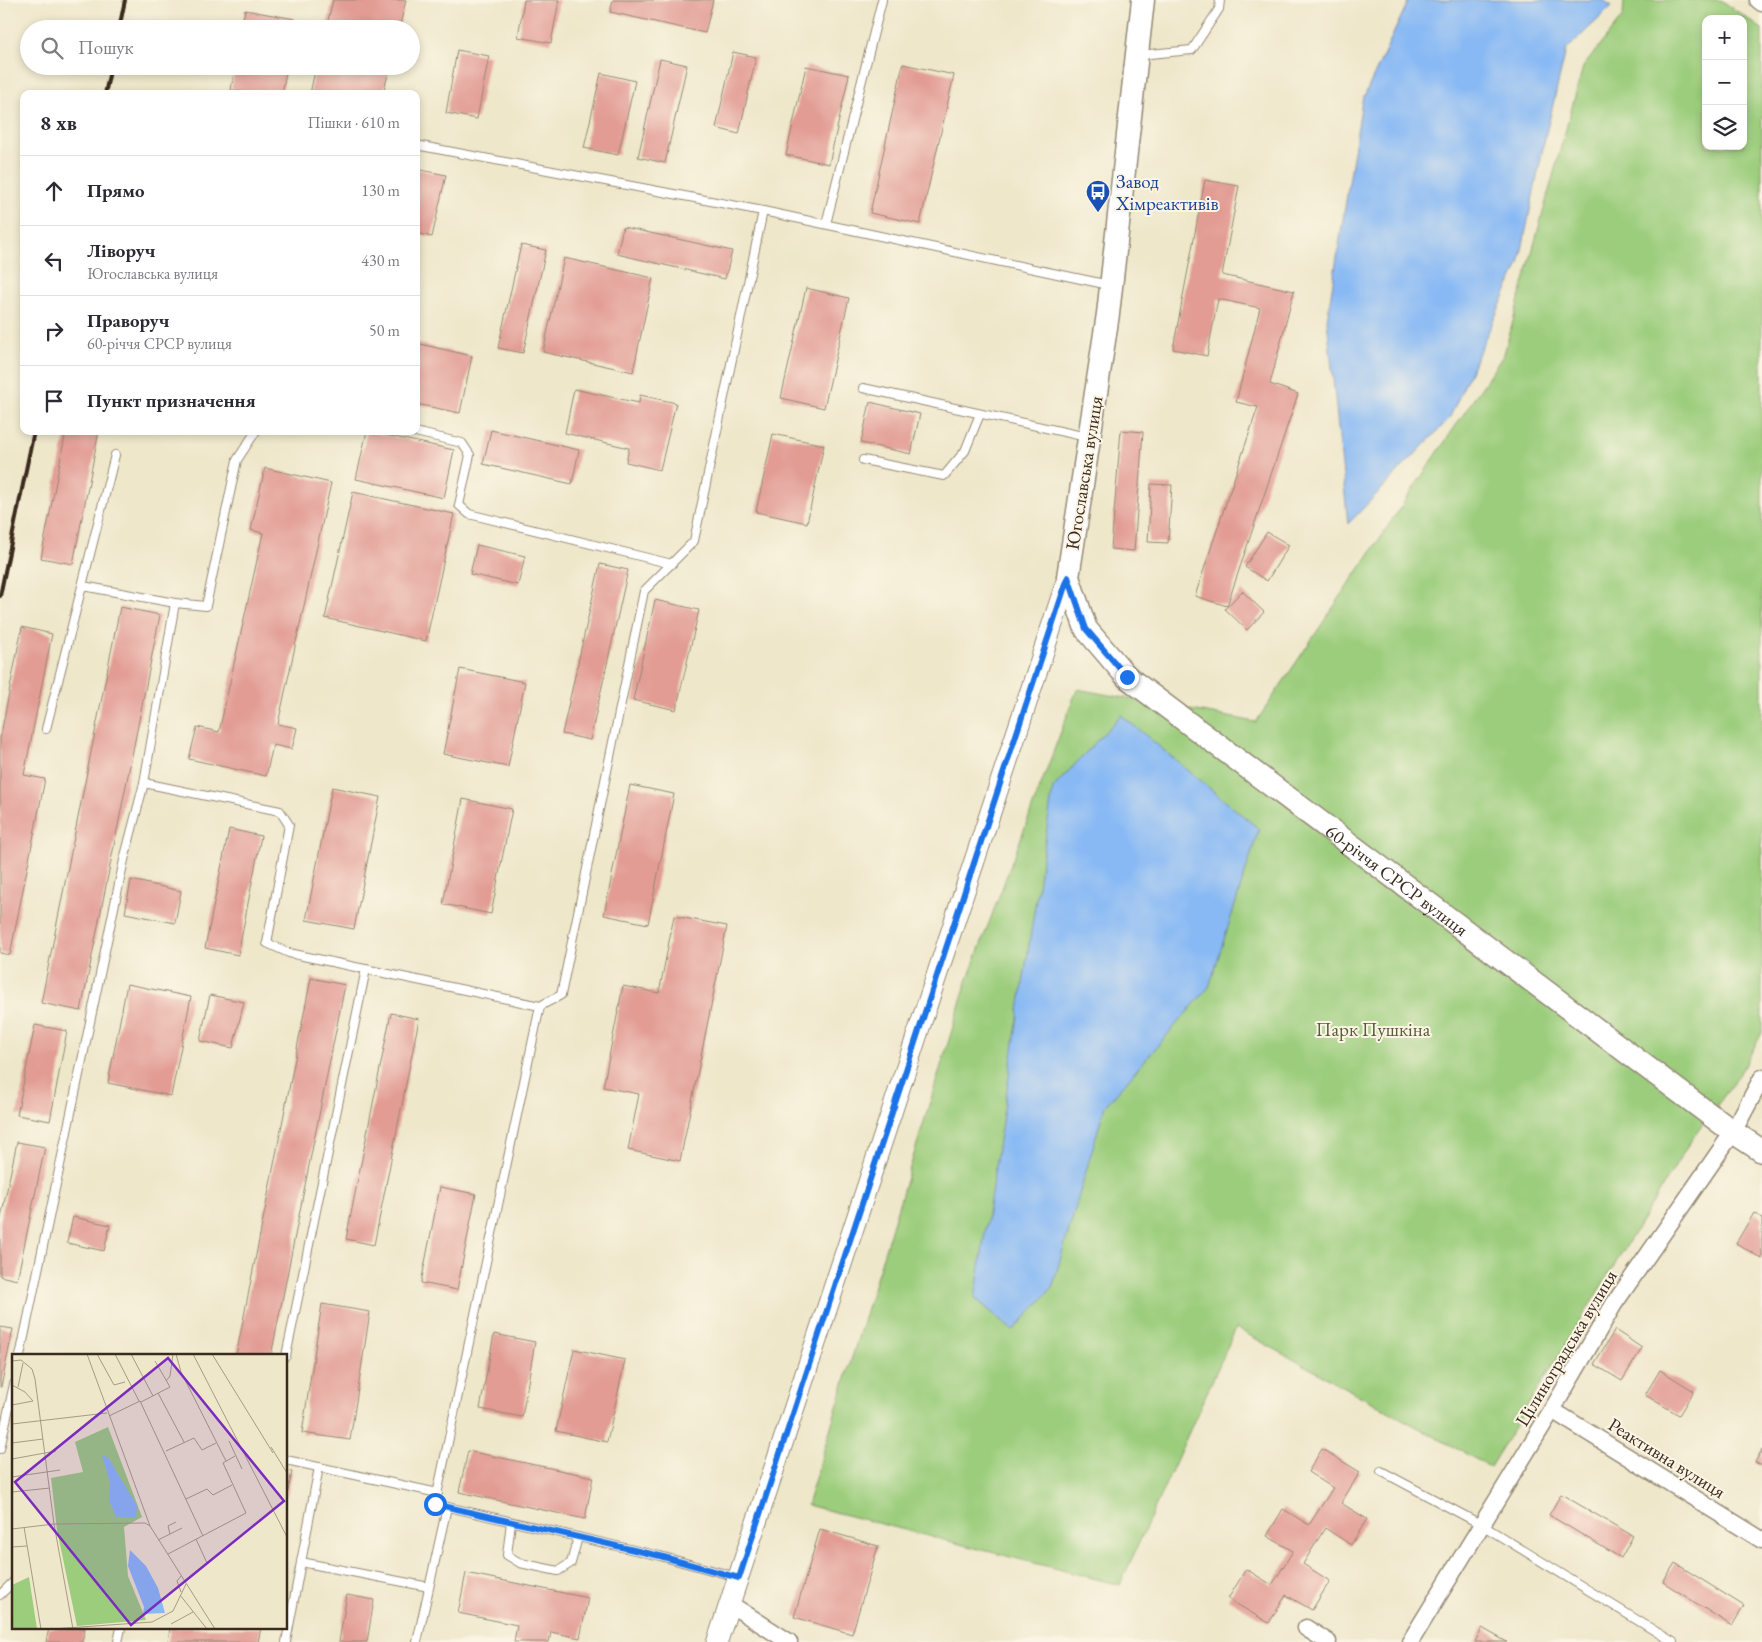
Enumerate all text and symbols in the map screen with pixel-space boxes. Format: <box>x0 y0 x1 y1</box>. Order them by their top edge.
map controls <box>1702 15 1747 150</box>
button: + <box>1702 15 1747 60</box>
search box <box>20 20 420 75</box>
icon: search <box>38 34 66 62</box>
text: Пошук <box>78 35 134 60</box>
button: − <box>1702 60 1747 105</box>
button: layers <box>1702 105 1747 150</box>
text: 8 хв <box>40 109 77 136</box>
text: Пішки · 610 m <box>307 112 400 133</box>
place label: Завод Хімреактивів <box>1115 169 1219 216</box>
icon: ahead <box>40 177 68 205</box>
text: Прямо <box>87 178 145 203</box>
bus stop icon: Завод Хімреактивів <box>1085 179 1111 213</box>
text: 130 m <box>361 180 400 201</box>
text: Ліворуч <box>87 238 155 263</box>
icon: left <box>40 247 68 275</box>
text: 430 m <box>361 250 400 271</box>
text: Югославська вулиця <box>87 263 218 284</box>
text: Праворуч <box>87 308 169 333</box>
icon: right <box>40 317 68 345</box>
text: 50 m <box>369 320 400 341</box>
text: 60-річчя СРСР вулиця <box>87 333 232 354</box>
icon: arrive <box>40 387 68 415</box>
text: Пункт призначення <box>87 388 256 413</box>
street label: Югославська вулиця <box>1059 394 1109 552</box>
route end <box>1116 666 1139 689</box>
street label: 60-річчя СРСР вулиця <box>1321 818 1474 942</box>
park label: Парк Пушкіна <box>1316 1017 1431 1042</box>
street label: Цілиноградська вулиця <box>1509 1265 1623 1431</box>
inset map <box>12 1354 288 1630</box>
street label: Реактивна вулиця <box>1604 1412 1731 1504</box>
route start <box>424 1493 447 1516</box>

